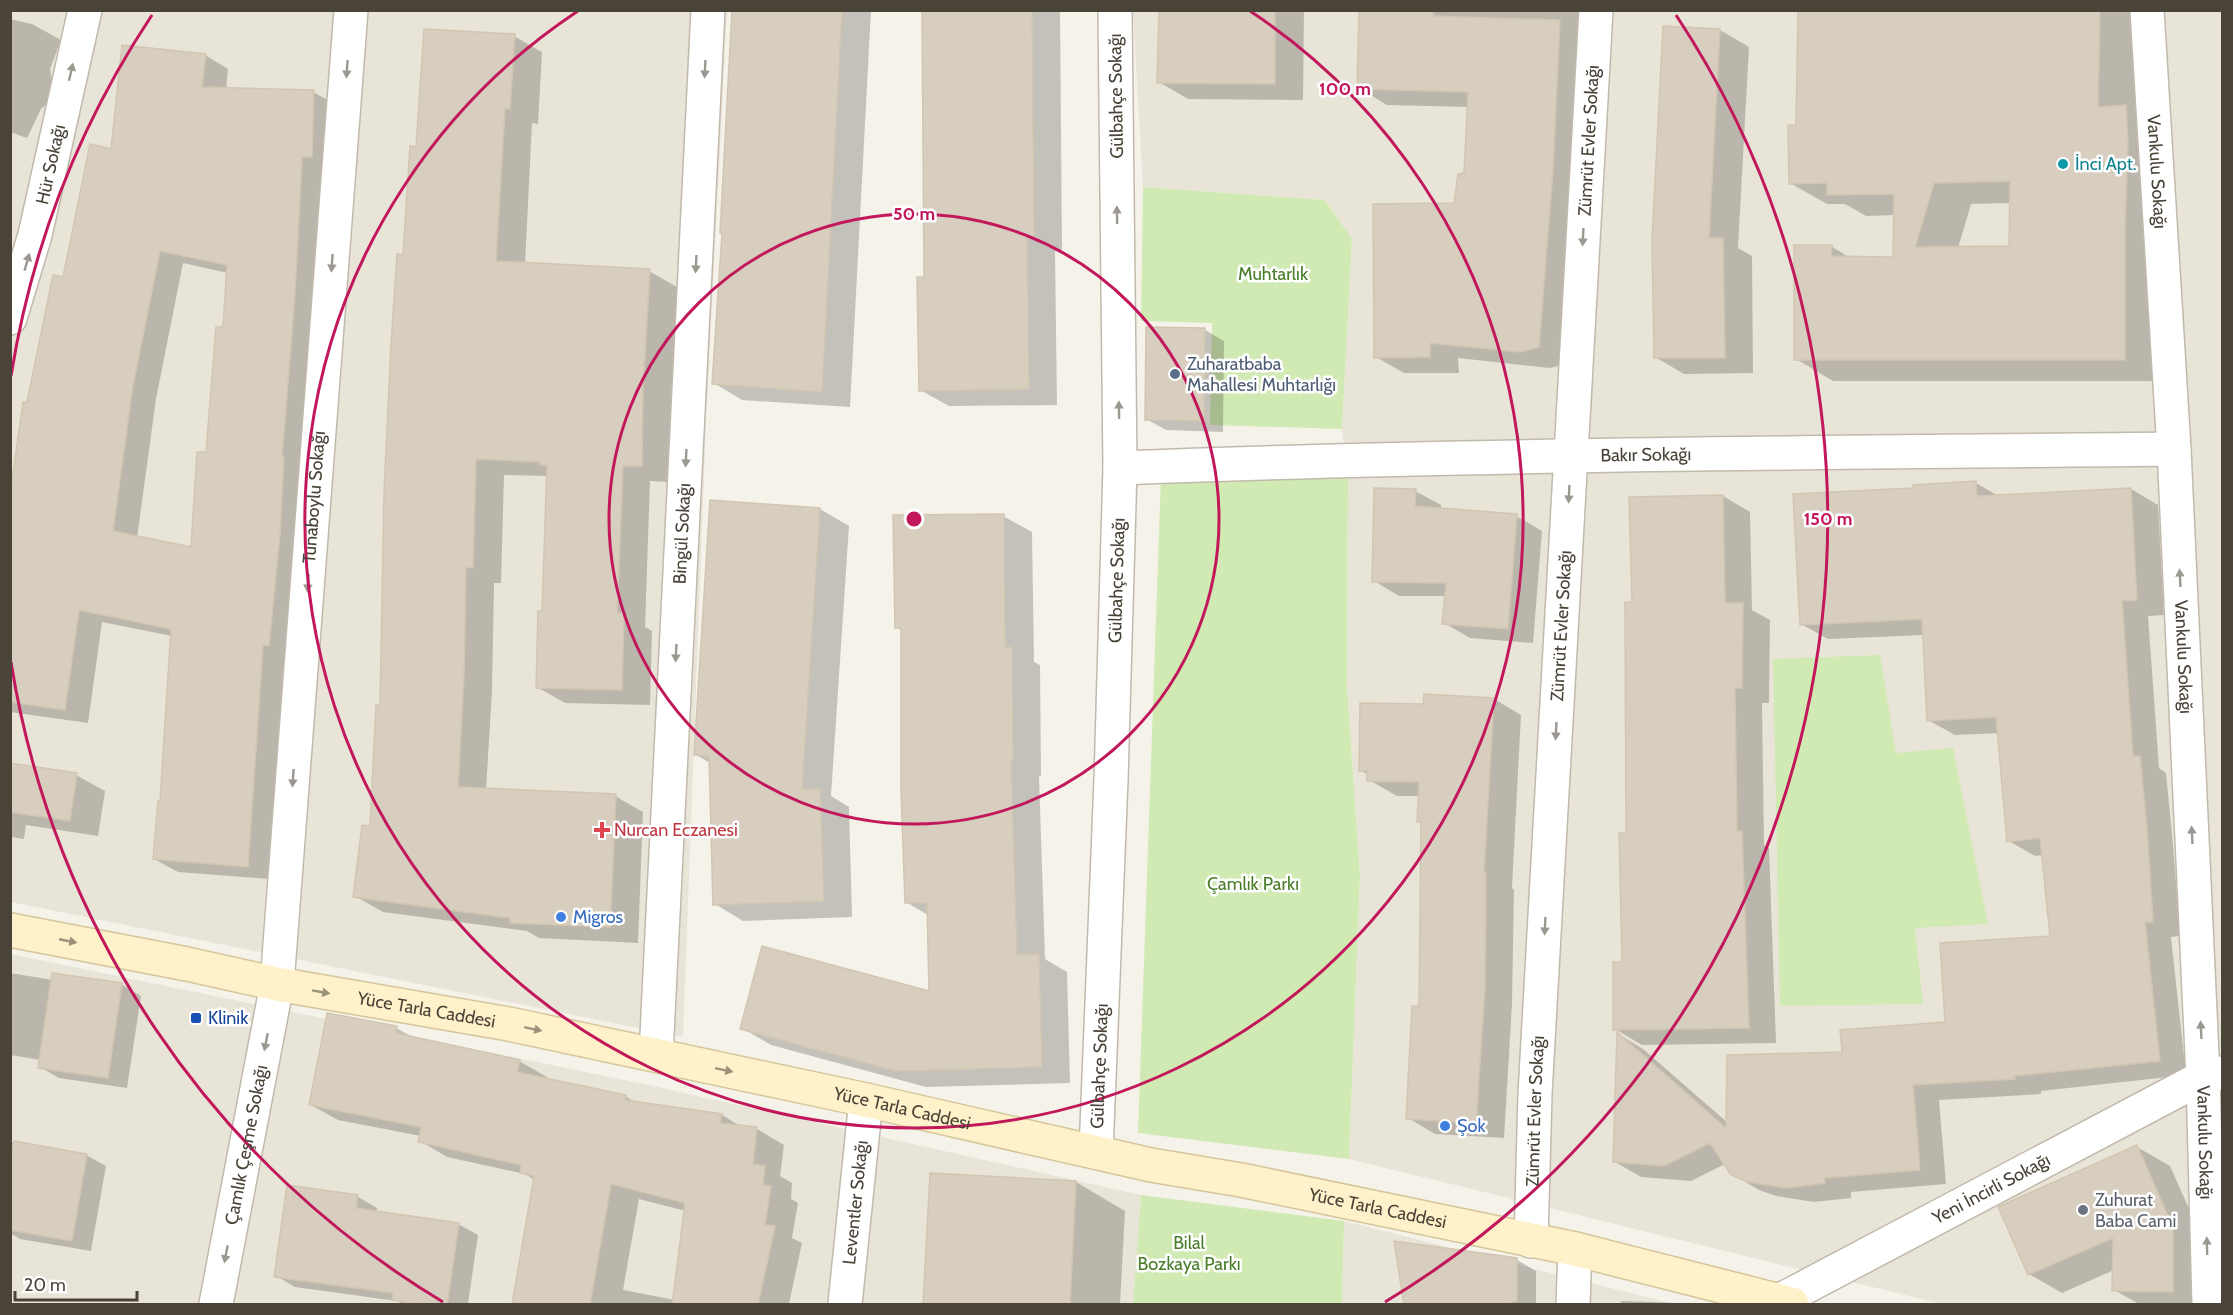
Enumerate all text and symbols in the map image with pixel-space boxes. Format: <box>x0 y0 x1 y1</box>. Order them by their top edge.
street label: Gülbahçe Sokağı <box>1104 33 1128 159</box>
one-way arrow <box>342 59 352 78</box>
one-way arrow <box>701 59 710 78</box>
one-way arrow <box>67 63 77 81</box>
street label: Zümrüt Evler Sokağı <box>1573 64 1604 217</box>
text: 100 m <box>1319 78 1371 100</box>
street label: Vankulu Sokağı <box>2142 114 2171 229</box>
street label: Hür Sokağı <box>31 122 70 207</box>
place label: İnci Apt. <box>2075 153 2137 175</box>
marker: İnci Apt. <box>2056 157 2070 171</box>
text: 50 m <box>893 203 935 225</box>
one-way arrow <box>1112 205 1122 224</box>
one-way arrow <box>1579 227 1588 246</box>
one-way arrow <box>23 253 32 271</box>
one-way arrow <box>327 254 337 273</box>
one-way arrow <box>691 254 700 273</box>
park label: Muhtarlık <box>1238 263 1309 285</box>
place label: Zuharatbaba Mahallesi Muhtarlığı <box>1187 353 1336 396</box>
marker: Zuharatbaba Mahallesi Muhtarlığı <box>1168 367 1182 381</box>
one-way arrow <box>1114 400 1124 419</box>
street label: Tunaboylu Sokağı <box>298 430 330 564</box>
street label: Bakır Sokağı <box>1600 443 1691 466</box>
one-way arrow <box>682 449 691 468</box>
street label: Bingül Sokağı <box>668 483 695 585</box>
one-way arrow <box>1565 485 1574 504</box>
text: 150 m <box>1804 508 1852 530</box>
centre of rings <box>904 509 924 529</box>
street label: Gülbahçe Sokağı <box>1104 517 1130 643</box>
street label: Zümrüt Evler Sokağı <box>1546 550 1577 702</box>
one-way arrow <box>2175 568 2184 587</box>
one-way arrow <box>303 574 312 593</box>
street label: Vankulu Sokağı <box>2170 599 2197 714</box>
one-way arrow <box>672 644 681 663</box>
one-way arrow <box>1551 721 1560 740</box>
one-way arrow <box>288 768 298 787</box>
place label: Nurcan Eczanesi <box>614 819 738 841</box>
marker: Nurcan Eczanesi <box>595 823 609 837</box>
one-way arrow <box>2187 826 2196 845</box>
park label: Çamlık Parkı <box>1207 873 1299 895</box>
place label: Migros <box>573 906 623 928</box>
marker: Migros <box>554 910 568 924</box>
one-way arrow <box>1540 916 1549 935</box>
one-way arrow <box>59 937 78 946</box>
one-way arrow <box>311 987 330 996</box>
street label: Yüce Tarla Caddesi <box>355 987 497 1032</box>
street label: Gülbahçe Sokağı <box>1086 1003 1113 1129</box>
place label: Klinik <box>208 1007 249 1029</box>
marker: Klinik <box>189 1011 203 1025</box>
one-way arrow <box>2196 1021 2205 1040</box>
one-way arrow <box>524 1025 543 1034</box>
one-way arrow <box>261 1032 270 1051</box>
street label: Zümrüt Evler Sokağı <box>1521 1035 1549 1187</box>
street label: Çamlık Çeşme Sokağı <box>220 1063 272 1227</box>
one-way arrow <box>715 1066 734 1075</box>
street label: Yüce Tarla Caddesi <box>831 1082 973 1135</box>
street label: Vankulu Sokağı <box>2192 1085 2217 1200</box>
place label: Şok <box>1457 1115 1486 1137</box>
marker: Şok <box>1438 1119 1452 1133</box>
street label: Leventler Sokağı <box>838 1139 873 1266</box>
street label: Yeni İncirli Sokağı <box>1928 1149 2054 1229</box>
street label: Yüce Tarla Caddesi <box>1306 1183 1448 1233</box>
place label: Zuhurat Baba Cami <box>2095 1189 2176 1232</box>
marker: Zuhurat Baba Cami <box>2076 1203 2090 1217</box>
park label: Bilal Bozkaya Parkı <box>1137 1232 1241 1275</box>
one-way arrow <box>2203 1237 2212 1256</box>
one-way arrow <box>221 1244 230 1263</box>
scale bar <box>15 1264 136 1302</box>
text: 20 m <box>24 1274 66 1296</box>

